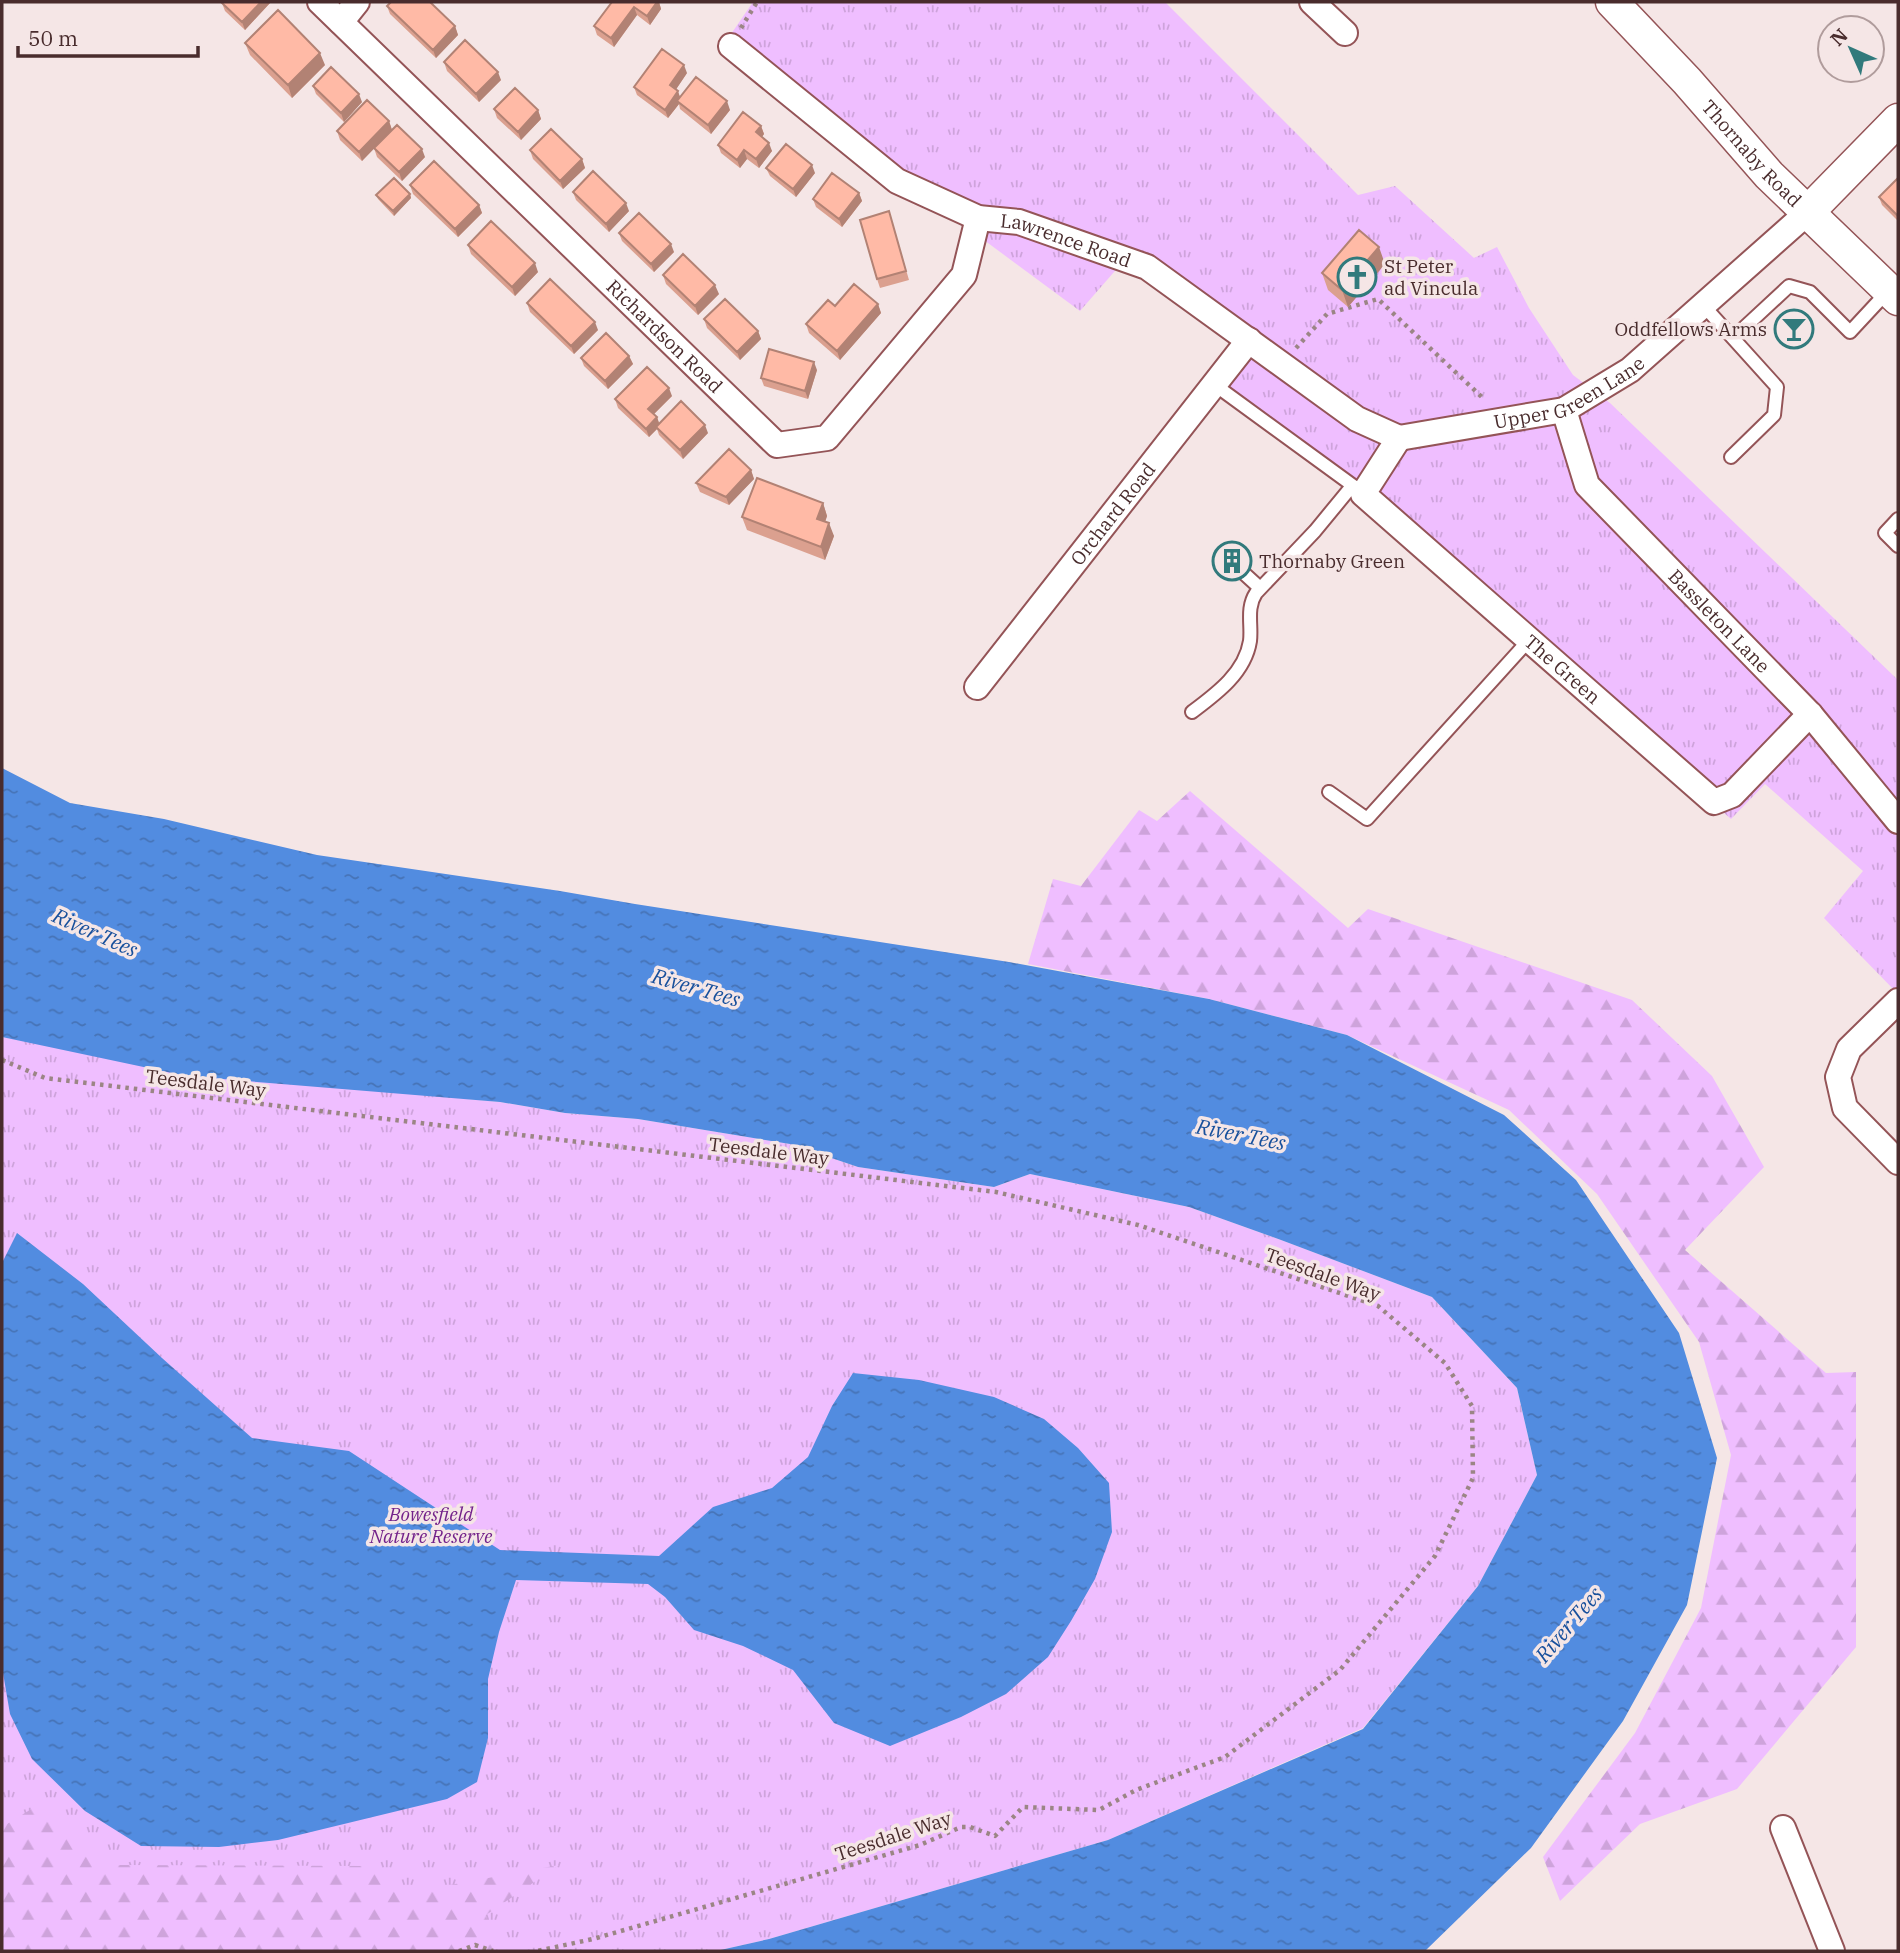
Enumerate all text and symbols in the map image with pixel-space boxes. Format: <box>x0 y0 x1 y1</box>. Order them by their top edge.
scale bar <box>18 14 198 58</box>
north arrow <box>1816 14 1886 84</box>
text: N <box>1825 23 1853 51</box>
text: 50 m <box>28 24 78 52</box>
street label: Thornaby Road <box>1697 95 1807 212</box>
street label: Lawrence Road <box>999 208 1134 272</box>
place label: St Peter ad Vincula <box>1384 254 1478 300</box>
church icon: St Peter ad Vincula <box>1336 256 1378 298</box>
street label: Richardson Road <box>601 274 728 398</box>
bar icon: Oddfellows Arms <box>1773 308 1815 350</box>
place label: Oddfellows Arms <box>1615 317 1767 341</box>
street label: Upper Green Lane <box>1492 351 1649 434</box>
street label: Orchard Road <box>1065 458 1160 570</box>
building icon: Thornaby Green <box>1211 540 1253 582</box>
place label: Thornaby Green <box>1259 549 1405 573</box>
street label: Bassleton Lane <box>1663 564 1775 678</box>
street label: The Green <box>1519 629 1606 709</box>
water label: River Tees <box>48 901 143 963</box>
water label: River Tees <box>648 961 744 1013</box>
street label: Teesdale Way <box>144 1064 268 1102</box>
water label: River Tees <box>1193 1111 1288 1156</box>
street label: Teesdale Way <box>707 1132 831 1170</box>
street label: Teesdale Way <box>1262 1242 1385 1306</box>
park label: Bowesfield Nature Reserve <box>369 1502 493 1548</box>
water label: River Tees <box>1528 1581 1608 1669</box>
street label: Teesdale Way <box>832 1806 955 1866</box>

